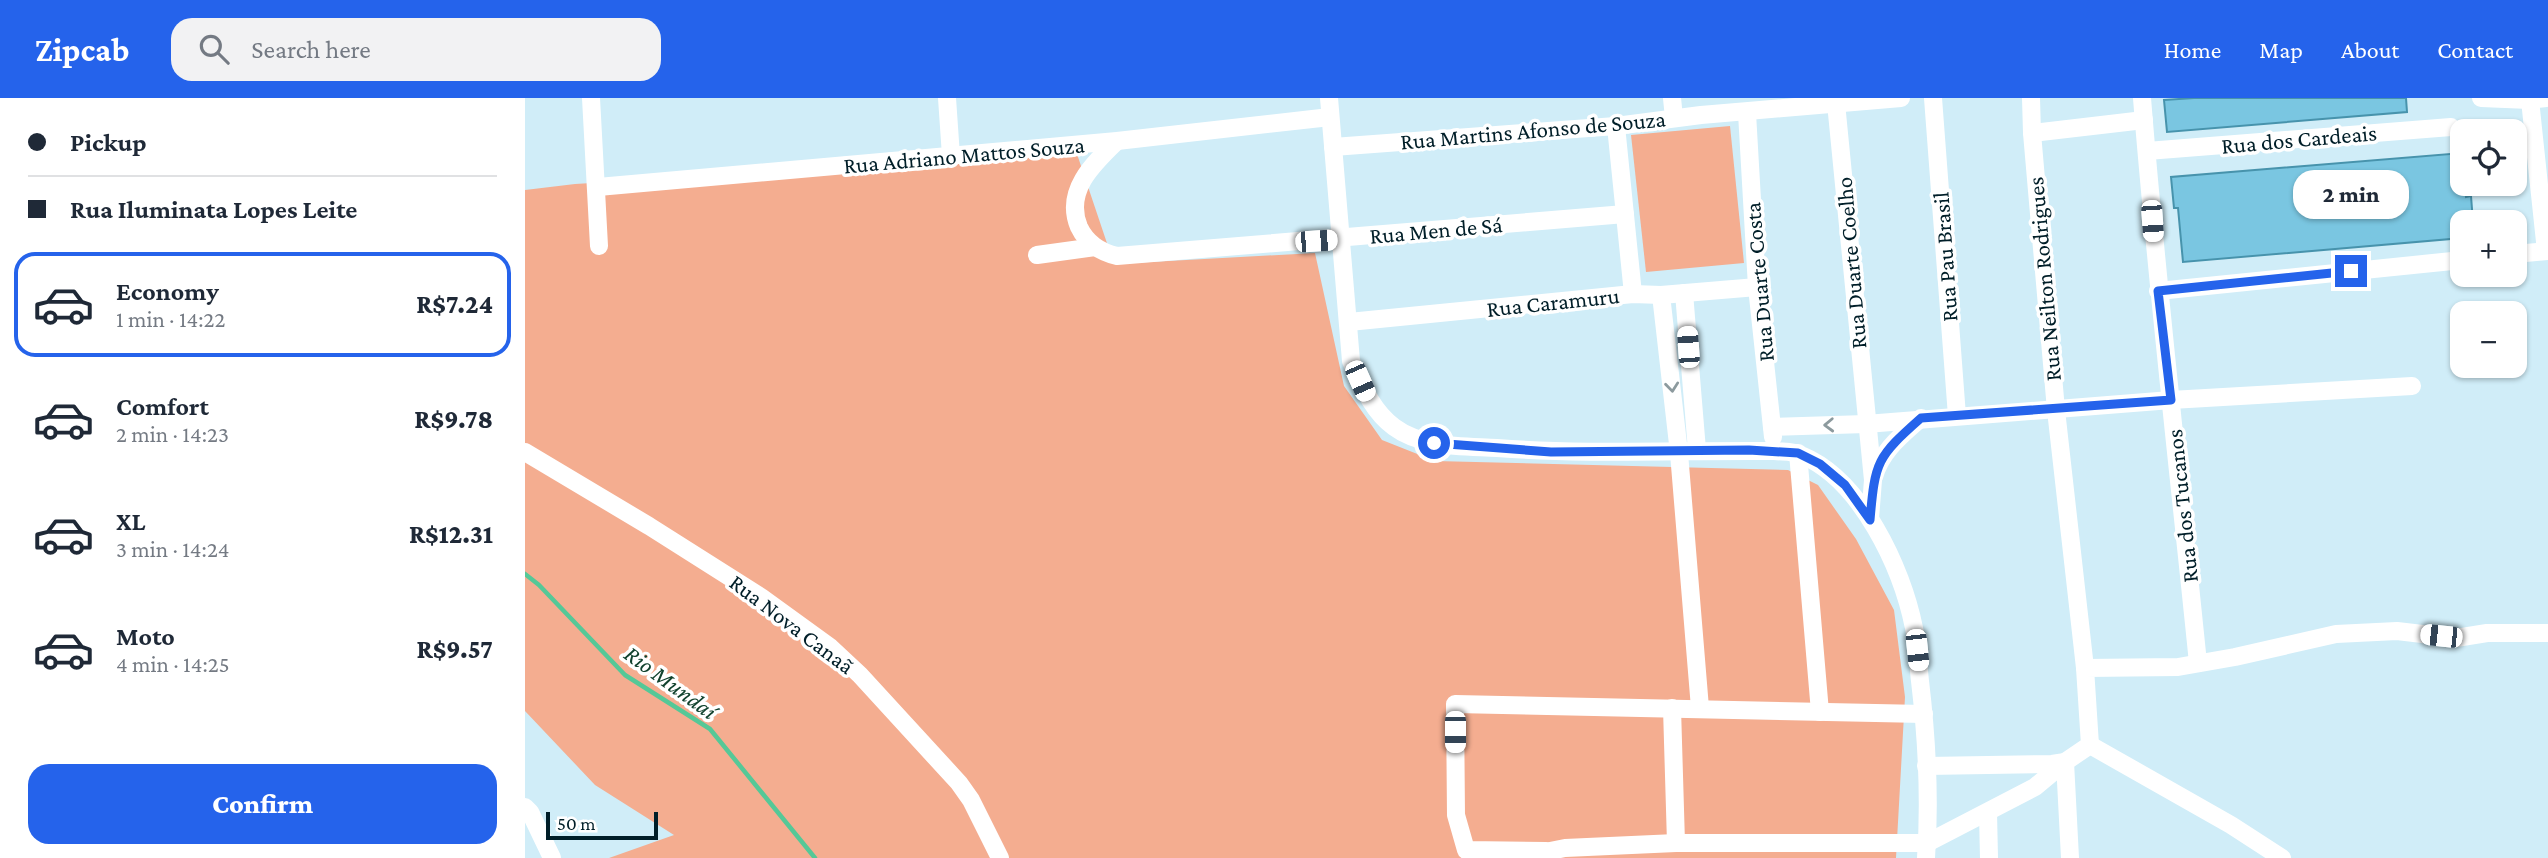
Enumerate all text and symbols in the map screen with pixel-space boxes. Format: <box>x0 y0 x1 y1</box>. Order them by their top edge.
search box <box>171 18 661 81</box>
icon: search <box>195 30 233 68</box>
text: Zipcab <box>35 31 129 68</box>
text: Search here <box>251 35 371 64</box>
text: Home <box>2164 36 2221 63</box>
text: Map <box>2259 36 2303 63</box>
text: About <box>2341 36 2399 63</box>
text: Contact <box>2437 36 2513 63</box>
street label: Rua Martins Afonso de Souza <box>1399 105 1667 155</box>
street label: Rua dos Cardeais <box>2220 119 2378 159</box>
map controls <box>2450 119 2527 378</box>
button: locate <box>2450 119 2527 196</box>
text: Pickup <box>70 128 147 157</box>
street label: Rua Adriano Mattos Souza <box>842 131 1086 178</box>
callout: 2 min <box>2293 170 2409 218</box>
street label: Rua Duarte Coelho <box>1831 176 1871 350</box>
street label: Rua Neilton Rodrigues <box>2022 176 2066 382</box>
text: 2 min <box>2323 181 2379 207</box>
street label: Rua Pau Brasil <box>1927 191 1963 323</box>
text: Rua Iluminata Lopes Leite <box>70 195 357 224</box>
car <box>2141 199 2164 243</box>
street label: Rua Duarte Costa <box>1739 201 1779 363</box>
button: + <box>2450 210 2527 287</box>
street label: Rua Men de Sá <box>1368 211 1504 249</box>
car <box>1295 229 1338 253</box>
route end <box>2335 255 2367 287</box>
icon: car <box>32 273 95 336</box>
text: Economy <box>116 277 219 306</box>
street label: Rua Caramuru <box>1485 282 1621 322</box>
text: R$7.24 <box>416 290 493 319</box>
button: − <box>2450 301 2527 378</box>
text: 1 min · 14:22 <box>116 306 225 332</box>
car <box>1677 325 1700 369</box>
car <box>1342 358 1379 404</box>
one-way arrow <box>1664 381 1679 393</box>
icon: car <box>32 388 95 451</box>
text: Comfort <box>116 392 209 421</box>
text: R$9.78 <box>414 405 493 434</box>
one-way arrow <box>1823 418 1834 433</box>
text: 2 min · 14:23 <box>116 421 229 447</box>
route start <box>1418 427 1450 459</box>
street label: Rua dos Tucanos <box>2161 428 2203 584</box>
icon: car <box>32 503 95 566</box>
text: XL <box>116 507 145 536</box>
text: R$12.31 <box>409 520 493 549</box>
text: 3 min · 14:24 <box>116 536 230 562</box>
street label: Rua Nova Canaã <box>725 569 860 679</box>
icon: car <box>32 618 95 681</box>
text: Moto <box>116 622 175 651</box>
car <box>2420 623 2463 649</box>
car <box>1905 628 1930 672</box>
text: R$9.57 <box>417 635 493 664</box>
water label: Rio Mundaí <box>620 639 724 726</box>
text: 4 min · 14:25 <box>116 651 230 677</box>
car <box>1445 711 1466 753</box>
button: Confirm <box>28 764 497 844</box>
scale bar <box>546 809 658 841</box>
text: 50 m <box>557 813 596 834</box>

